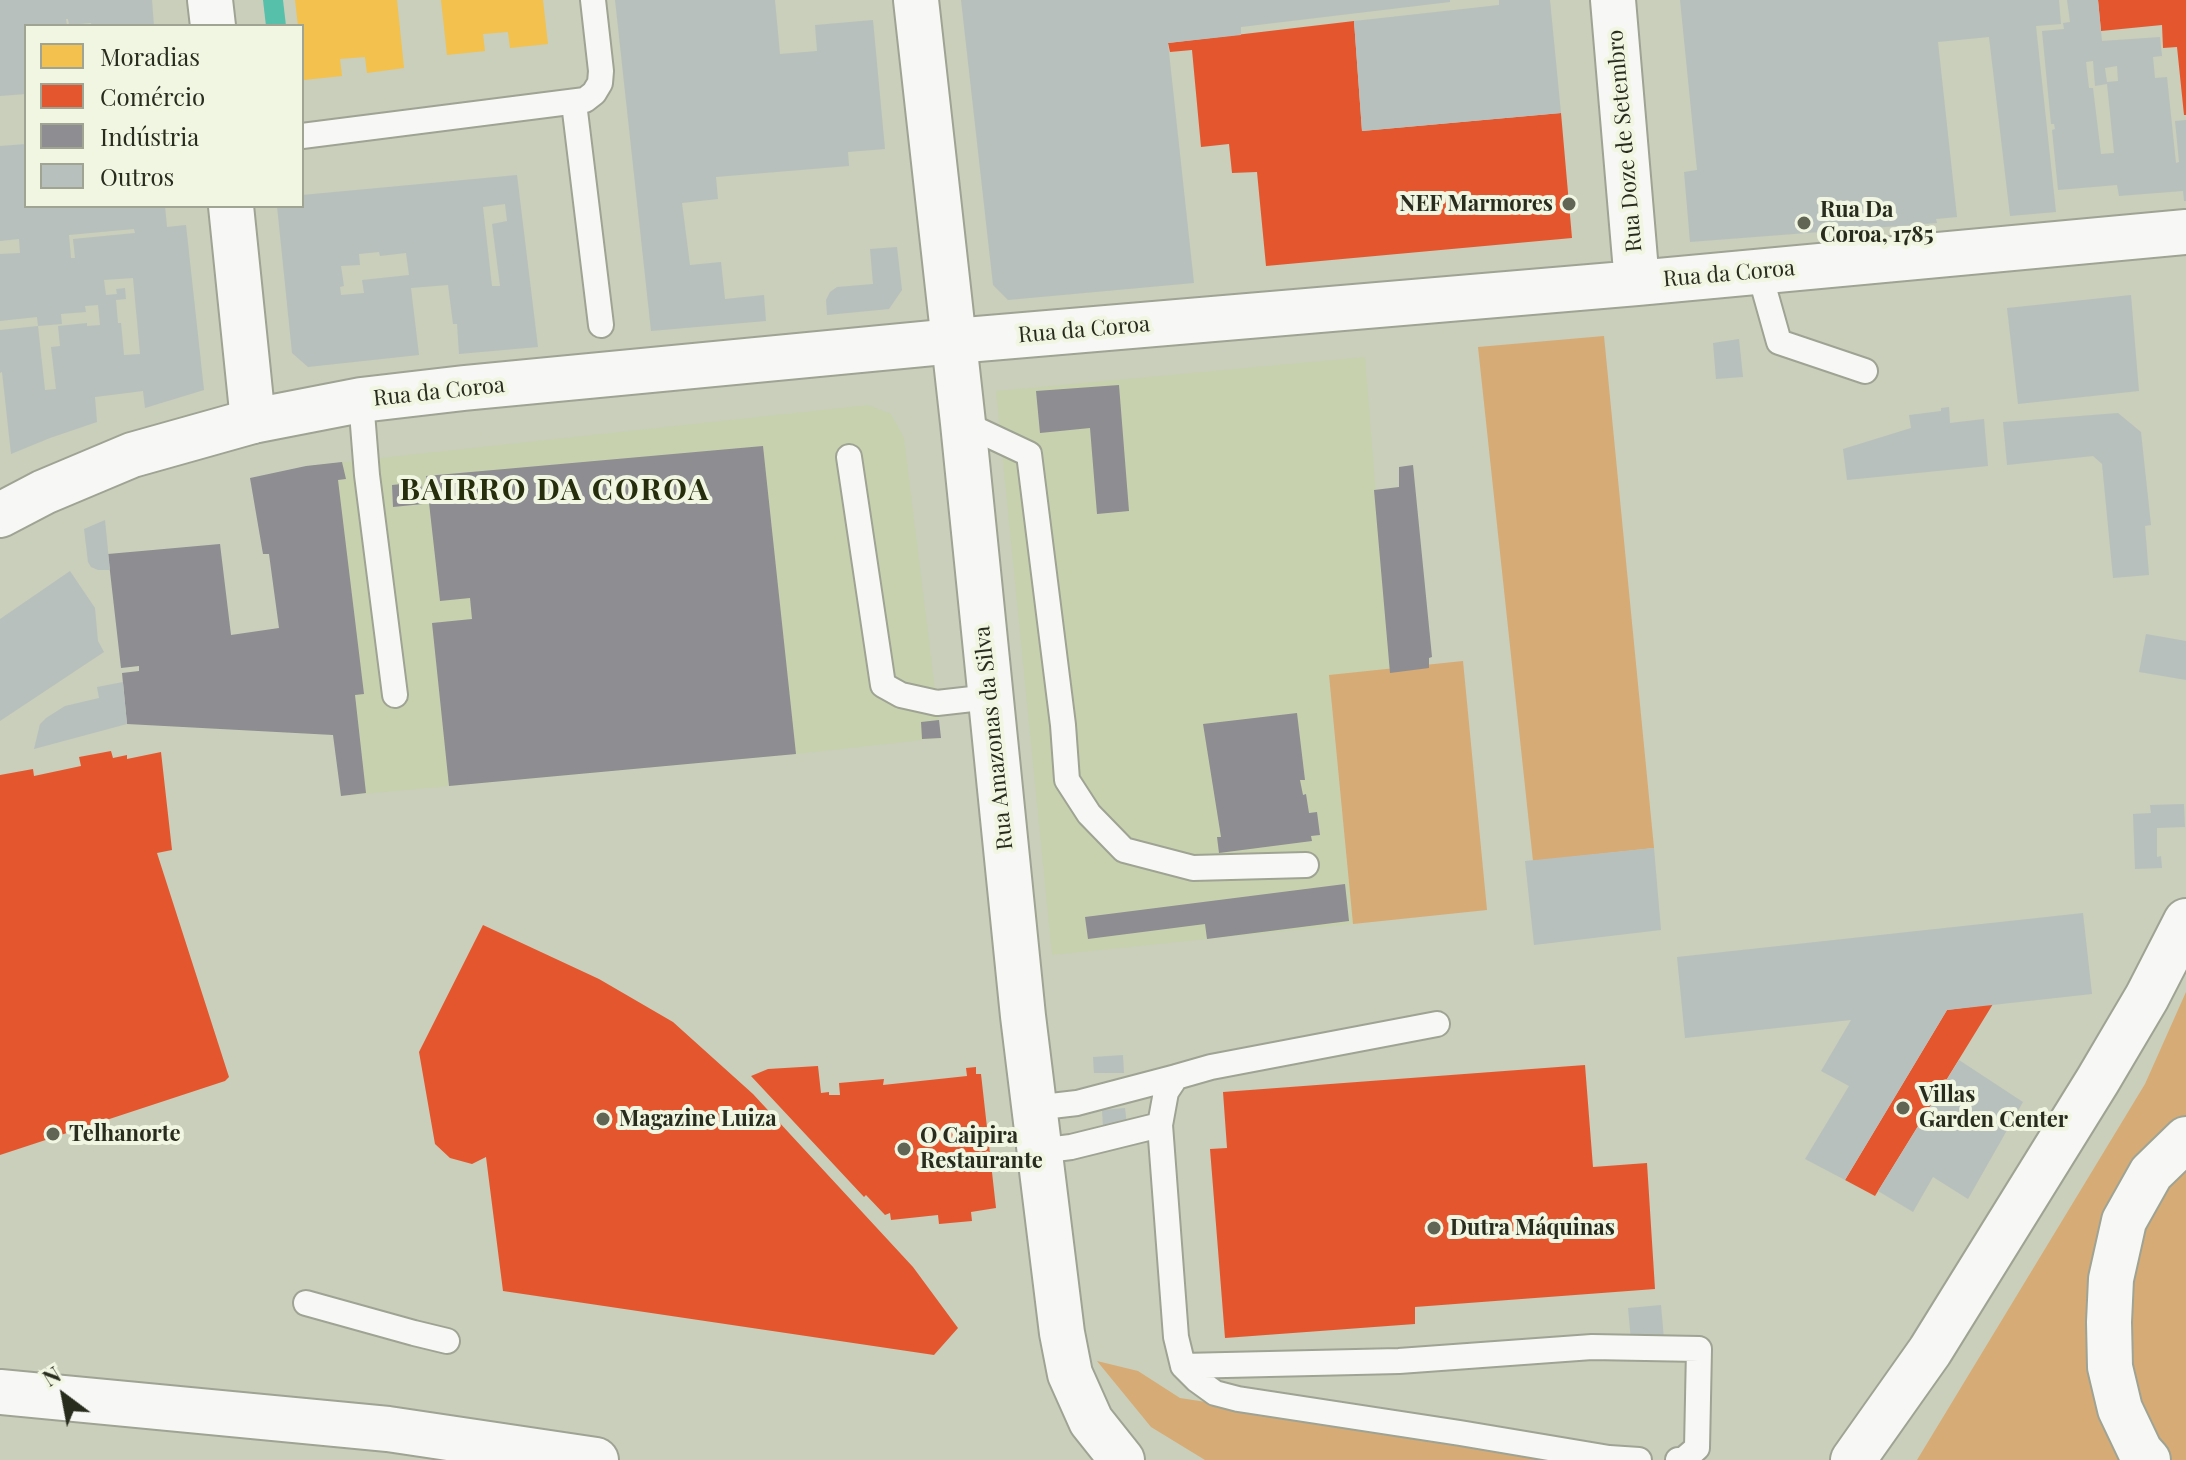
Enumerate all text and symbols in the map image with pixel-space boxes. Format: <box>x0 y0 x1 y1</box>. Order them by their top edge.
legend <box>24 24 304 208</box>
street label: Rua Doze de Setembro <box>1602 29 1648 253</box>
text: Moradias <box>100 40 200 72</box>
text: Comércio <box>100 80 205 112</box>
text: Indústria <box>100 120 199 152</box>
text: Outros <box>100 160 174 192</box>
place label: NEF Marmores <box>1400 191 1553 217</box>
marker: NEF Marmores <box>1560 195 1578 213</box>
place label: Rua Da Coroa, 1785 <box>1820 197 1934 248</box>
marker: Rua Da Coroa, 1785 <box>1795 214 1813 232</box>
street label: Rua da Coroa <box>1662 255 1796 293</box>
street label: Rua da Coroa <box>1017 311 1151 349</box>
street label: Rua da Coroa <box>372 372 506 412</box>
district label: BAIRRO DA COROA <box>400 473 710 509</box>
street label: Rua Amazonas da Silva <box>969 625 1019 851</box>
place label: Villas Garden Center <box>1919 1082 2068 1134</box>
marker: Villas Garden Center <box>1894 1099 1912 1117</box>
place label: Magazine Luiza <box>619 1106 777 1132</box>
marker: Magazine Luiza <box>594 1110 612 1128</box>
place label: Telhanorte <box>69 1121 181 1147</box>
place label: O Caipira Restaurante <box>920 1123 1043 1174</box>
marker: Telhanorte <box>44 1125 62 1143</box>
marker: O Caipira Restaurante <box>895 1140 913 1158</box>
place label: Dutra Máquinas <box>1450 1215 1615 1241</box>
marker: Dutra Máquinas <box>1425 1219 1443 1237</box>
north arrow <box>24 1356 104 1436</box>
text: N <box>37 1359 66 1393</box>

